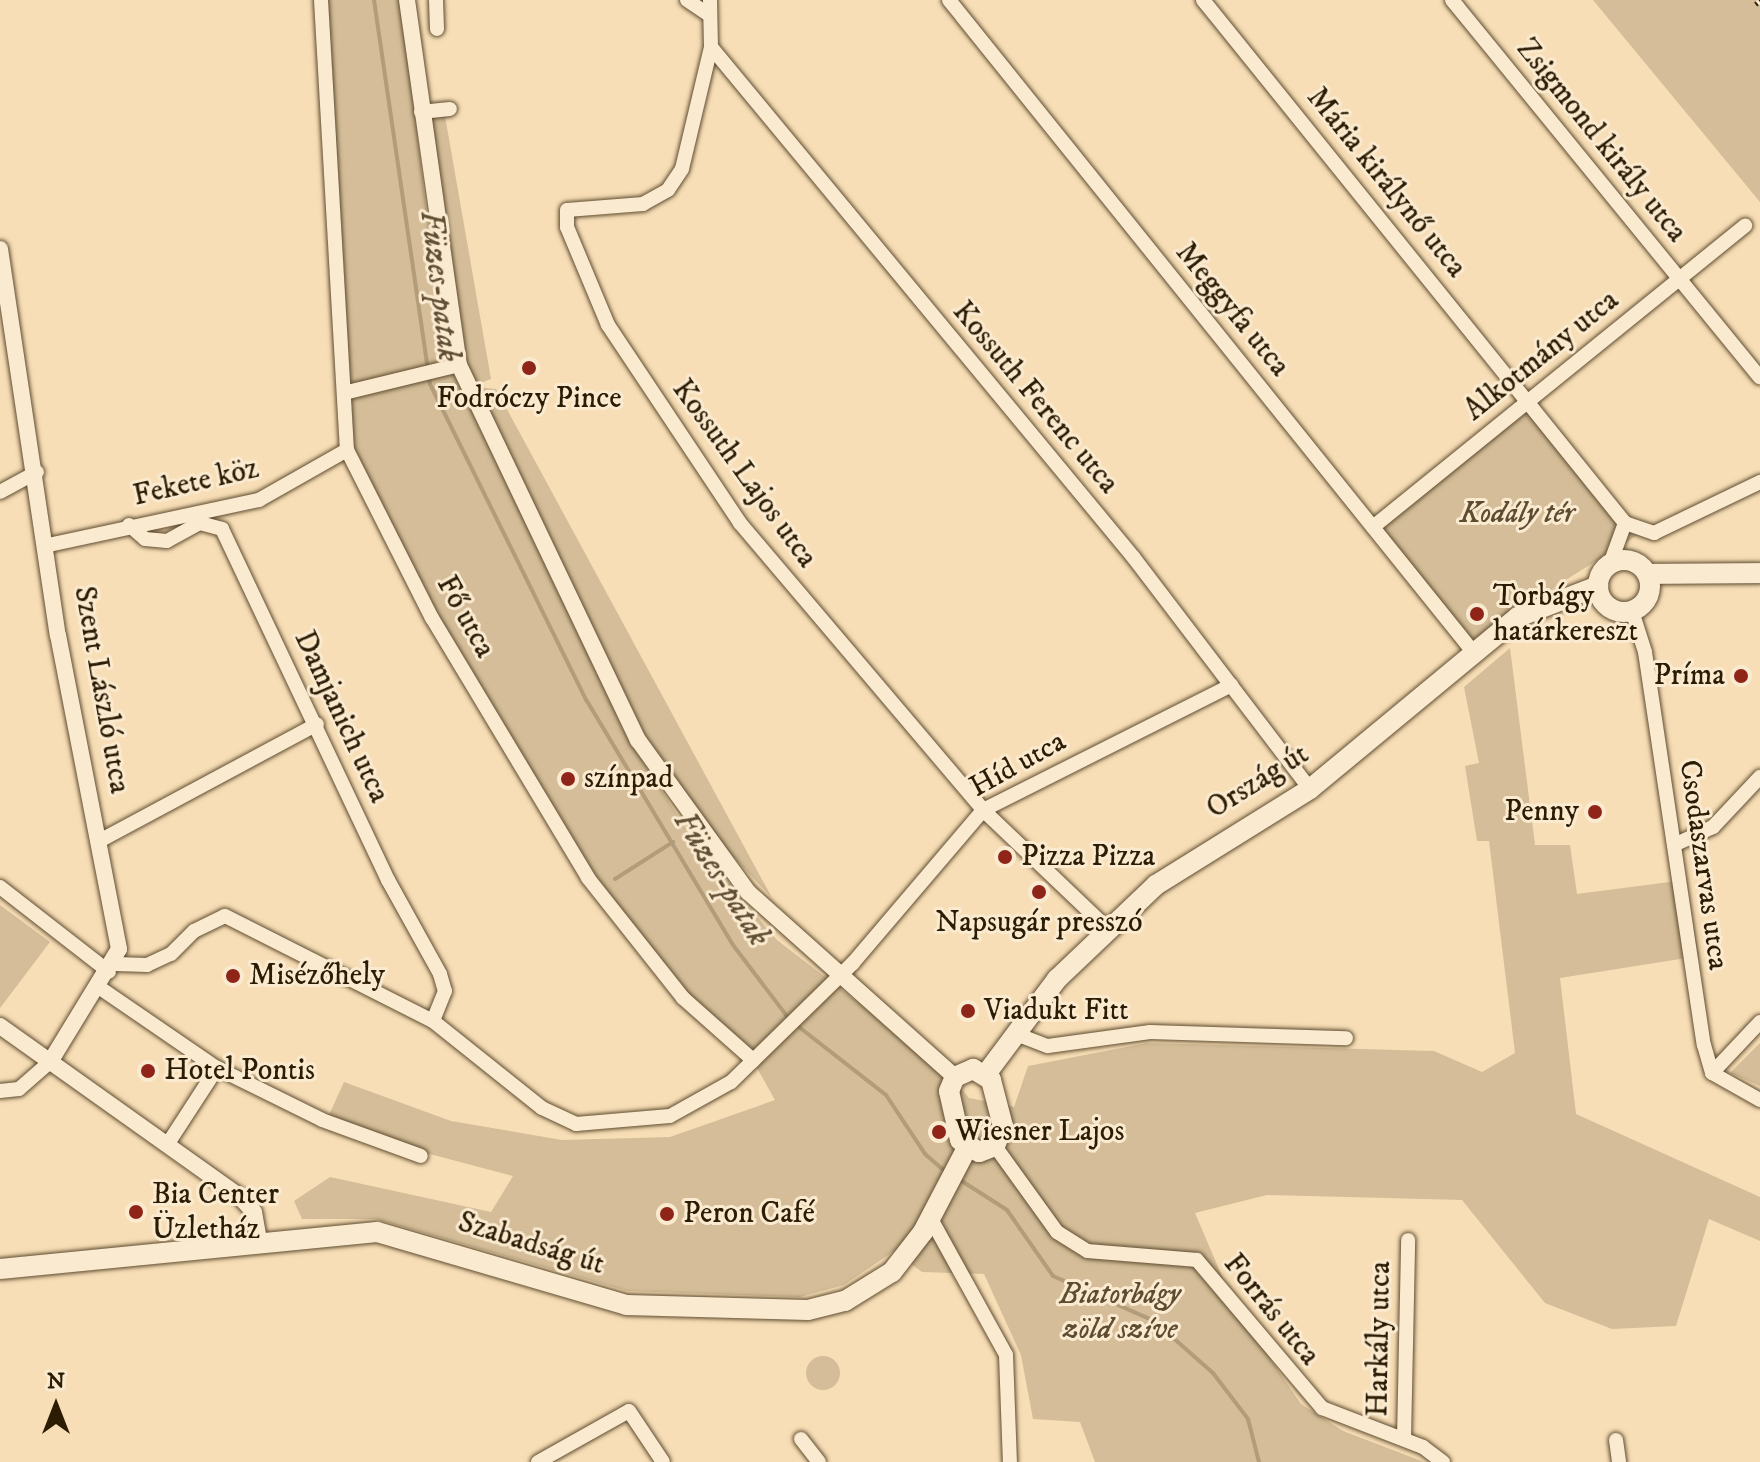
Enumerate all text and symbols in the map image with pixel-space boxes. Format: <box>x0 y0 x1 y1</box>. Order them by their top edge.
street label: Zsigmond király utca <box>1508 32 1694 250</box>
street label: Mária királynő utca <box>1298 81 1474 285</box>
water label: Füzes-patak <box>411 208 467 364</box>
street label: Meggyfa utca <box>1167 236 1297 384</box>
street label: Alkotmány utca <box>1458 283 1626 429</box>
street label: Kossuth Ferenc utca <box>944 295 1126 501</box>
marker: Fodróczy Pince <box>520 359 538 377</box>
street label: Kossuth Lajos utca <box>664 373 824 575</box>
place label: Fodróczy Pince <box>436 381 622 417</box>
street label: Fekete köz <box>130 451 262 515</box>
park label: Kodály tér <box>1460 496 1574 532</box>
street label: Fő utca <box>428 570 502 664</box>
place label: Torbágy határkereszt <box>1493 579 1638 650</box>
street label: Szent László utca <box>65 584 137 796</box>
marker: Torbágy határkereszt <box>1468 605 1486 623</box>
street label: Damjanich utca <box>285 625 397 809</box>
place label: Príma <box>1653 658 1725 694</box>
marker: Príma <box>1732 667 1750 685</box>
street label: Híd utca <box>964 724 1072 806</box>
street label: Ország út <box>1200 737 1316 827</box>
street label: Csodaszarvas utca <box>1670 758 1736 972</box>
place label: színpad <box>584 761 673 797</box>
marker: színpad <box>559 770 577 788</box>
place label: Penny <box>1504 794 1579 830</box>
marker: Penny <box>1586 803 1604 821</box>
water label: Füzes-patak <box>664 804 778 954</box>
place label: Pizza Pizza <box>1021 839 1155 875</box>
marker: Pizza Pizza <box>996 848 1014 866</box>
marker: Napsugár presszó <box>1030 883 1048 901</box>
place label: Napsugár presszó <box>935 905 1143 941</box>
place label: Misézőhely <box>249 958 385 994</box>
marker: Misézőhely <box>224 967 242 985</box>
place label: Viadukt Fitt <box>984 993 1129 1029</box>
marker: Viadukt Fitt <box>959 1002 977 1020</box>
place label: Hotel Pontis <box>164 1053 315 1089</box>
marker: Hotel Pontis <box>139 1062 157 1080</box>
place label: Wiesner Lajos <box>955 1114 1124 1150</box>
marker: Wiesner Lajos <box>930 1123 948 1141</box>
place label: Bia Center Üzletház <box>152 1177 279 1248</box>
place label: Peron Café <box>683 1196 815 1232</box>
marker: Bia Center Üzletház <box>127 1203 145 1221</box>
street label: Szabadság út <box>454 1205 608 1283</box>
marker: Peron Café <box>658 1205 676 1223</box>
street label: Forrás utca <box>1215 1247 1327 1373</box>
street label: Harkály utca <box>1361 1261 1399 1417</box>
park label: Biatorbágy zöld szíve <box>1059 1277 1181 1348</box>
north arrow <box>16 1366 96 1446</box>
text: N <box>47 1368 65 1395</box>

